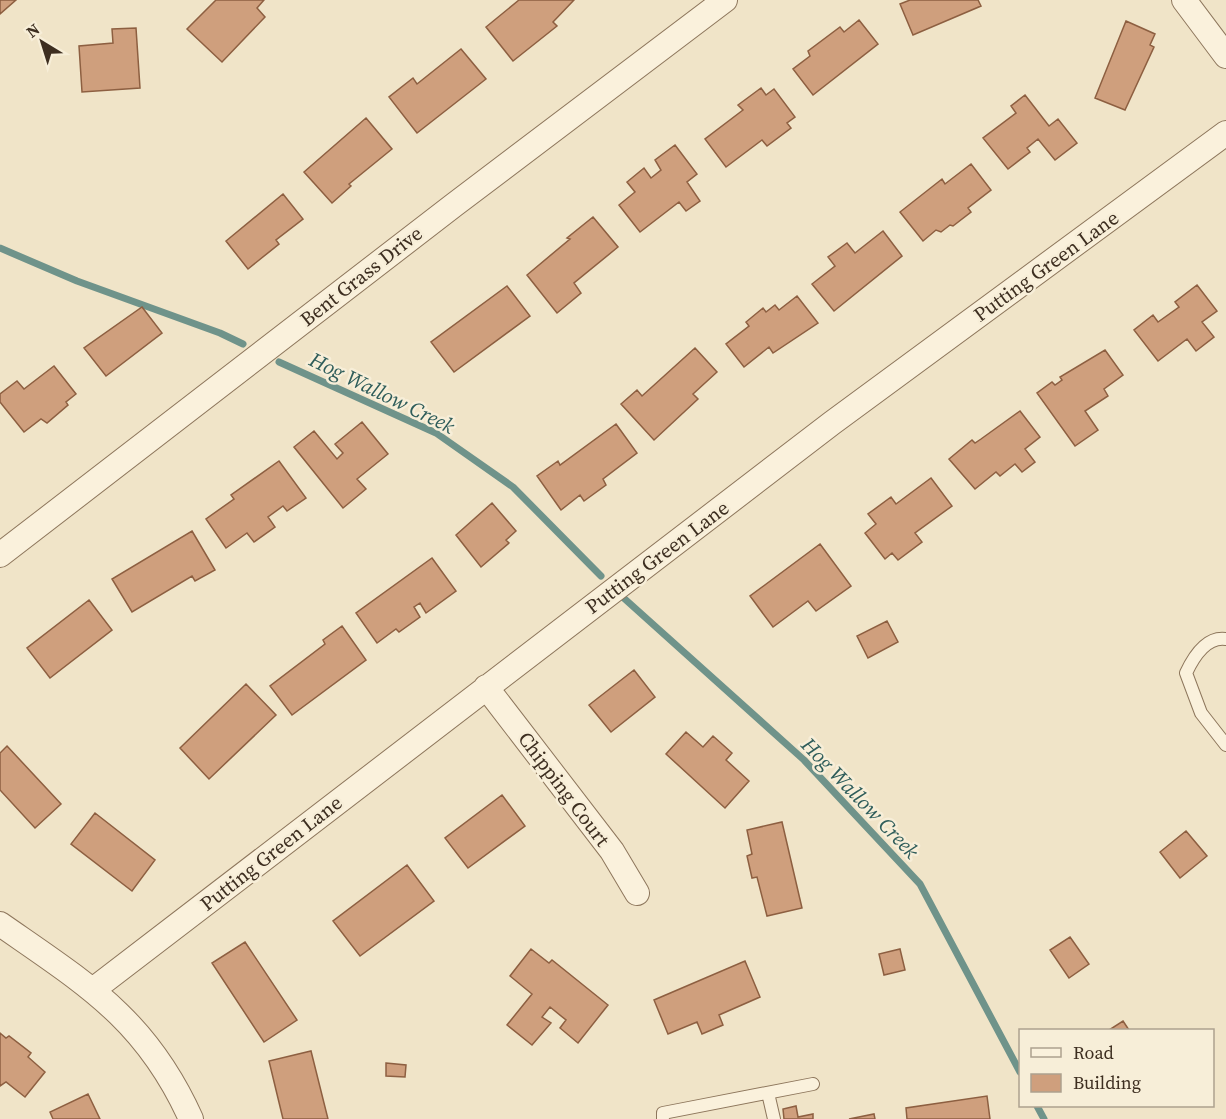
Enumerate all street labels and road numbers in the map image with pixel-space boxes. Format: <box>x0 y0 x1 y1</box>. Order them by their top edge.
street label: Putting Green Lane <box>968 204 1124 328</box>
street label: Bent Grass Drive <box>294 219 428 333</box>
street label: Putting Green Lane <box>579 494 735 620</box>
street label: Chipping Court <box>512 726 617 853</box>
street label: Putting Green Lane <box>194 789 348 917</box>

